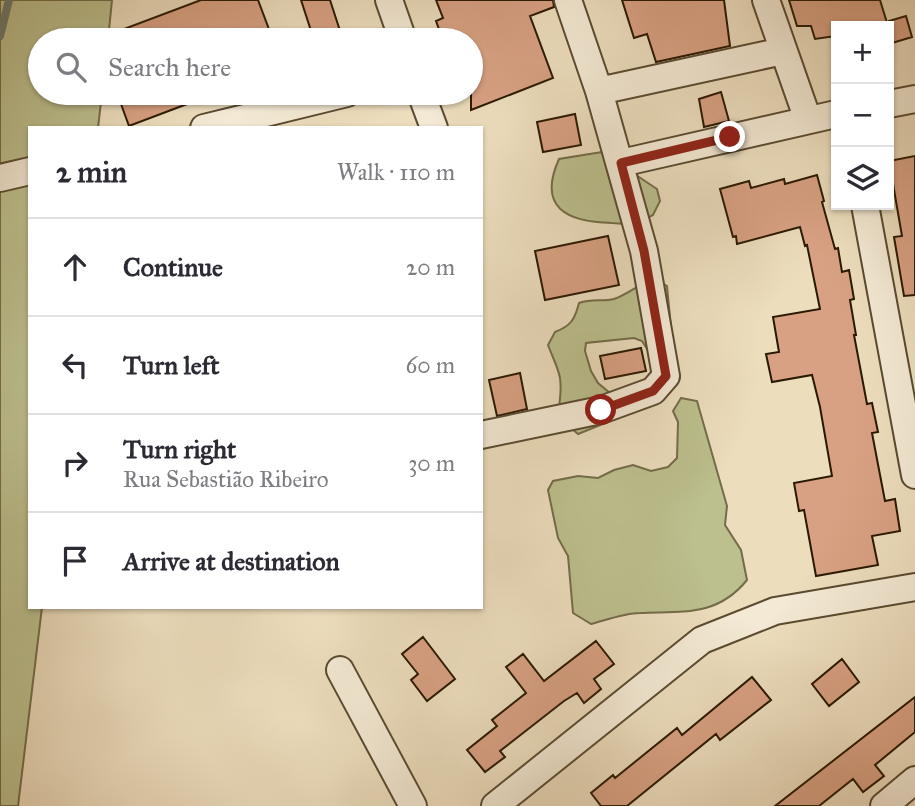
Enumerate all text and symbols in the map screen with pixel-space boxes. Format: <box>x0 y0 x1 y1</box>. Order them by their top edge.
map controls <box>831 21 894 210</box>
button: + <box>831 21 894 84</box>
search box <box>28 28 483 105</box>
icon: search <box>52 48 90 86</box>
text: Search here <box>108 51 231 83</box>
button: − <box>831 84 894 147</box>
route end <box>714 121 745 152</box>
button: layers <box>831 147 894 210</box>
text: 2 min <box>56 154 127 190</box>
text: Walk · 110 m <box>337 158 455 186</box>
icon: ahead <box>56 248 94 286</box>
text: Continue <box>123 251 223 283</box>
text: 20 m <box>406 253 455 281</box>
icon: left <box>56 346 94 384</box>
text: Turn left <box>123 349 219 381</box>
text: 60 m <box>406 351 455 379</box>
route start <box>585 394 616 425</box>
text: Turn right <box>123 433 236 465</box>
icon: right <box>56 444 94 482</box>
text: 30 m <box>408 449 455 477</box>
text: Rua Sebastião Ribeiro <box>123 465 329 493</box>
icon: arrive <box>56 542 94 580</box>
text: Arrive at destination <box>123 545 340 577</box>

